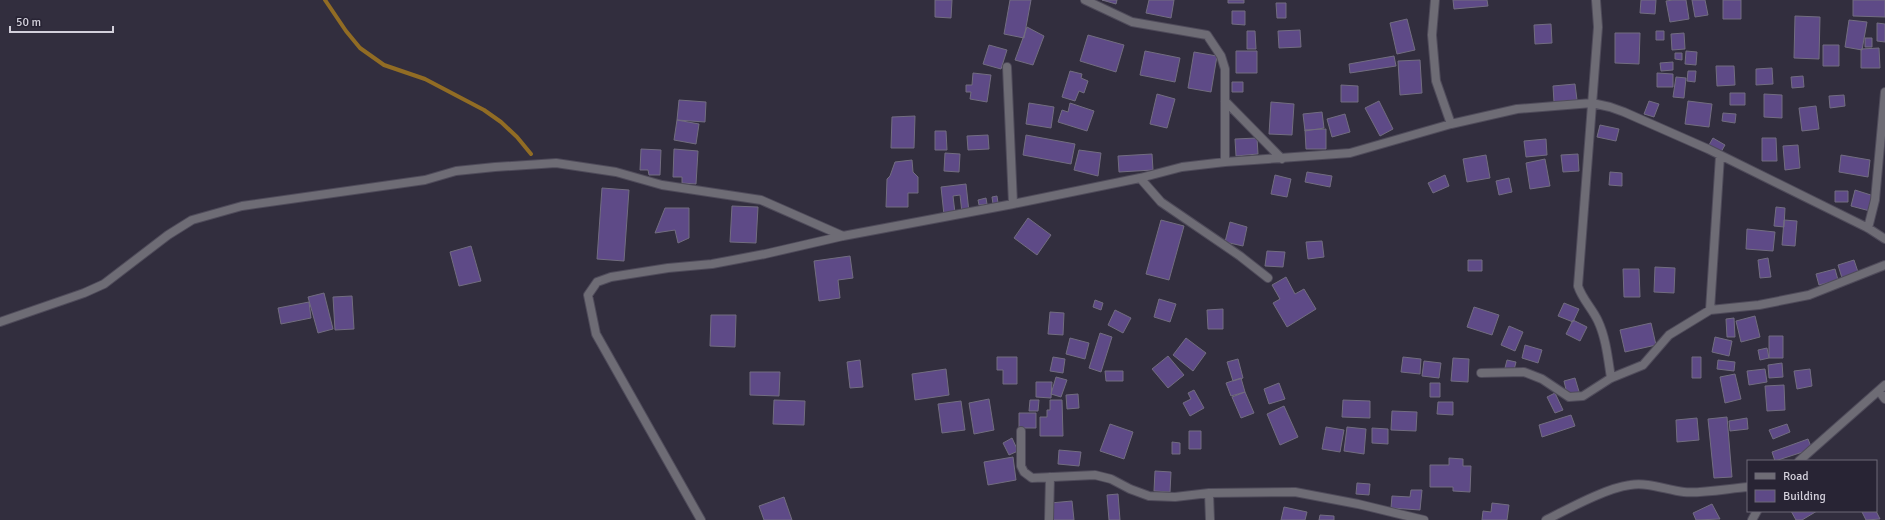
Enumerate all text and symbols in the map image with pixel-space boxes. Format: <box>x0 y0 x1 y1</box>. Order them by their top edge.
scale bar <box>10 8 113 34</box>
text: 50 m <box>16 15 41 30</box>
legend <box>1747 460 1877 512</box>
text: Road <box>1783 469 1809 484</box>
text: Building <box>1783 489 1826 504</box>

